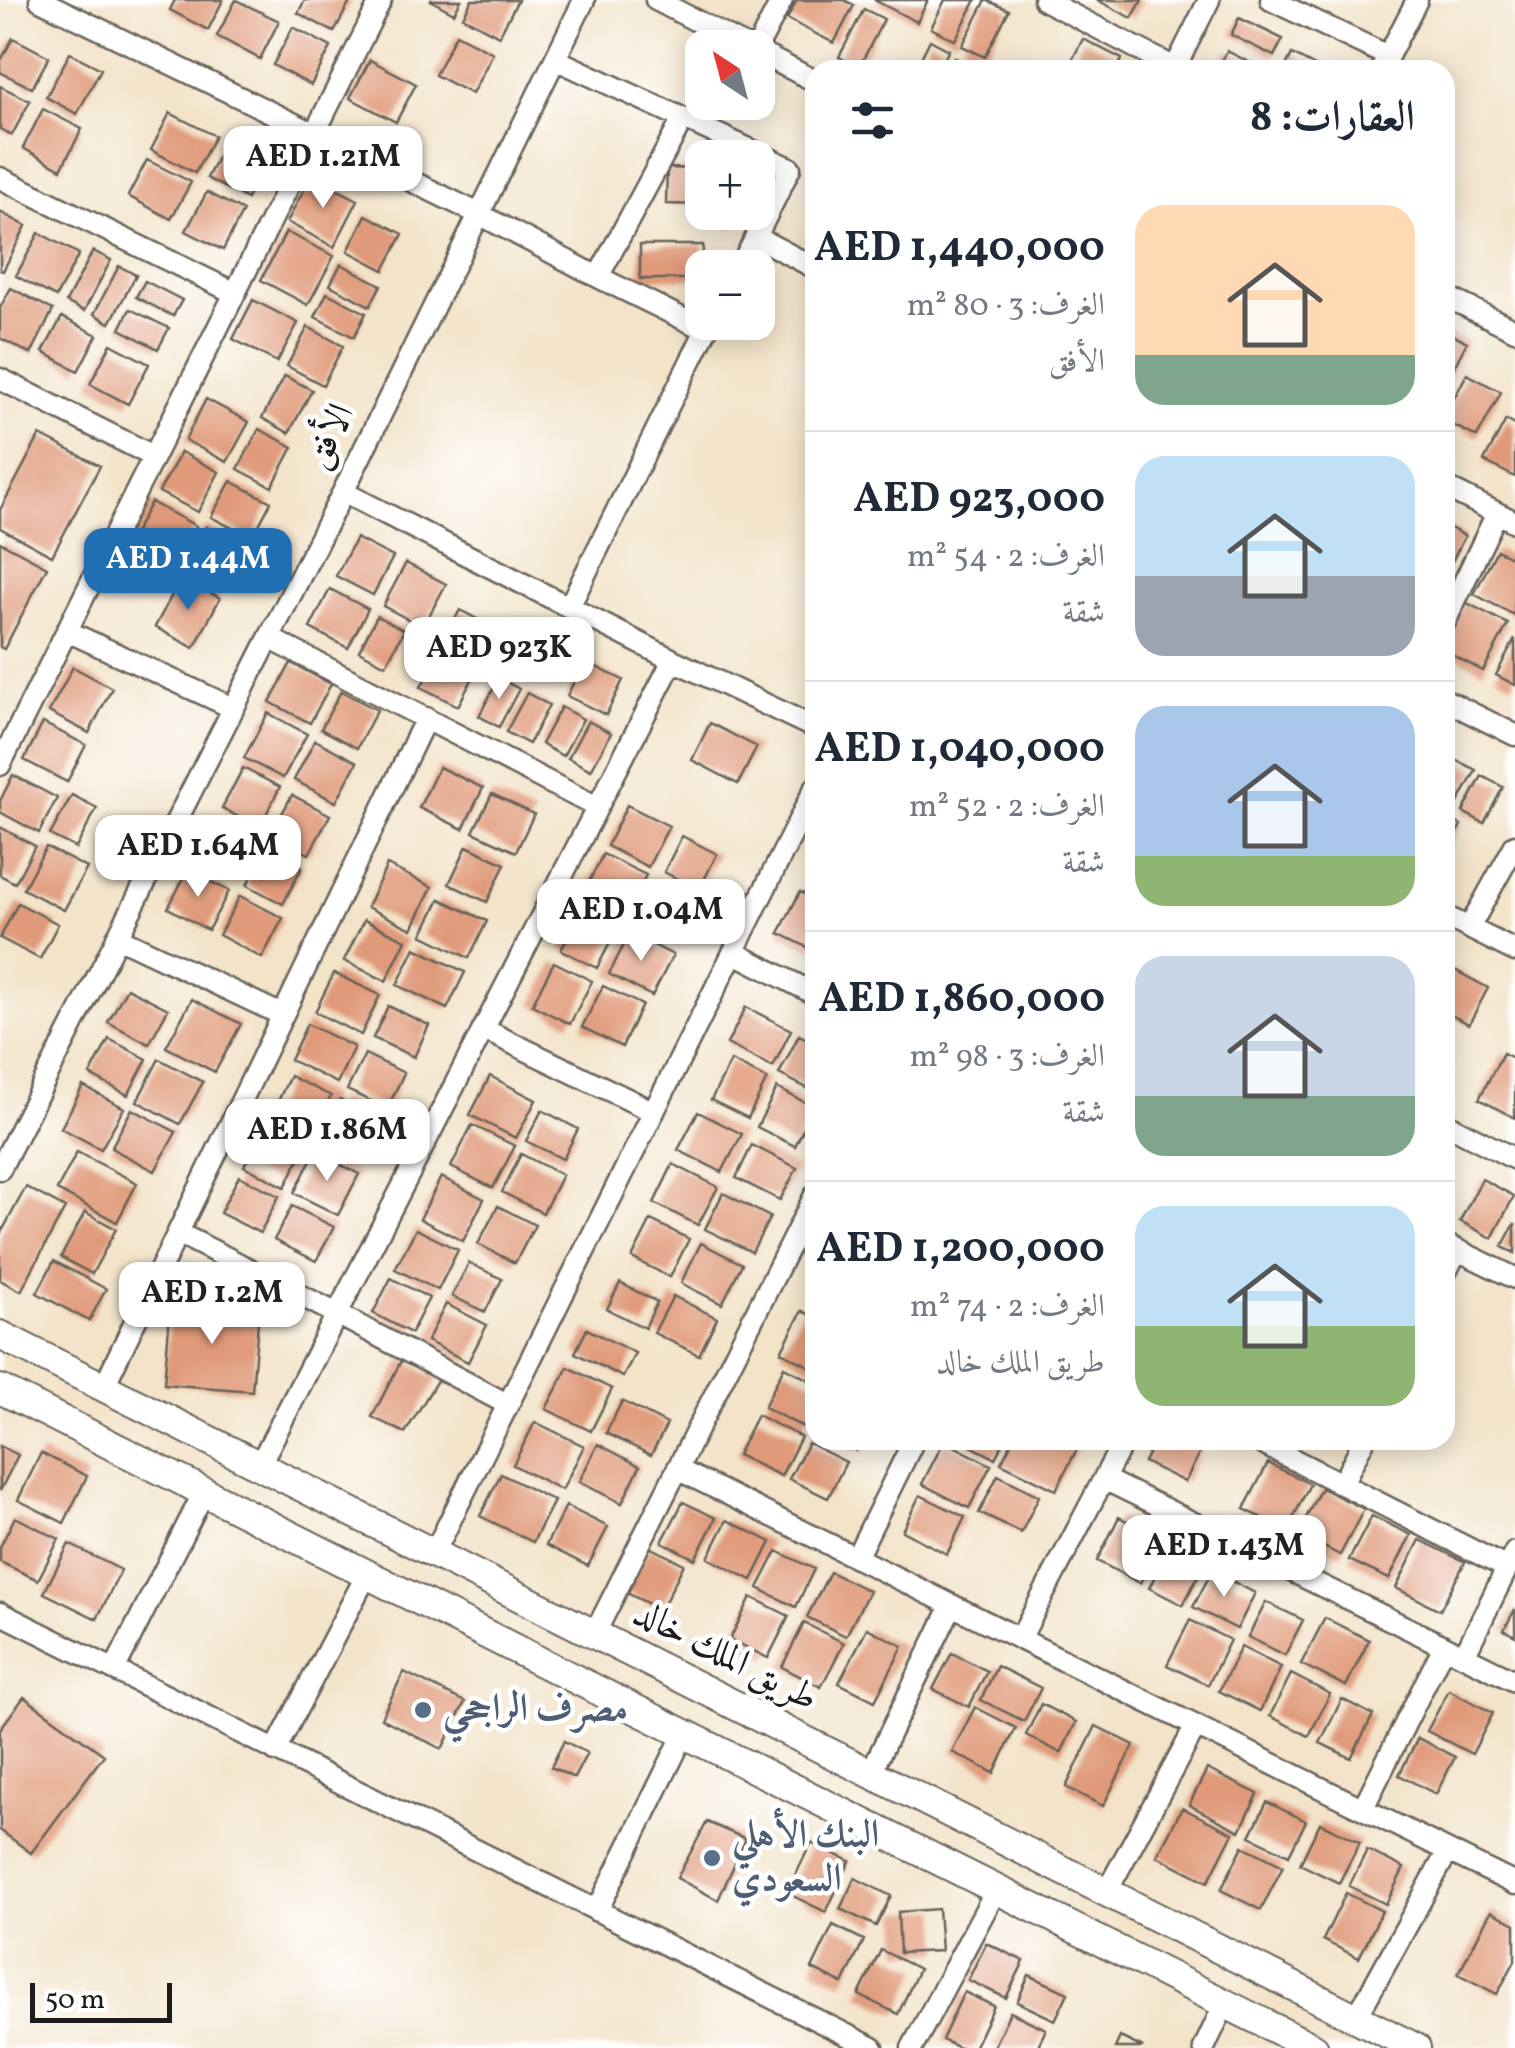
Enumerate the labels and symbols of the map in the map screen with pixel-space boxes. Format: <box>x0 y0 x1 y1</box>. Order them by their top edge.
north arrow <box>685 30 775 120</box>
pin: AED 1.21M <box>209 126 437 211</box>
street label: الأفق <box>291 394 369 479</box>
pin: AED 1.44M <box>74 528 302 613</box>
pin: AED 923K <box>396 617 602 702</box>
pin: AED 1.64M <box>84 815 312 900</box>
pin: AED 1.04M <box>527 879 755 964</box>
pin: AED 1.86M <box>213 1099 441 1184</box>
pin: AED 1.2M <box>109 1262 315 1347</box>
pin: AED 1.43M <box>1110 1515 1338 1600</box>
street label: طريق الملك خالد <box>624 1588 826 1726</box>
place label: مصرف الراجحي <box>443 1684 628 1743</box>
marker: مصرف الراجحي <box>412 1699 434 1721</box>
place label: البنك الأهلي السعودي <box>731 1807 879 1907</box>
marker: البنك الأهلي السعودي <box>701 1847 723 1869</box>
scale bar <box>30 1978 172 2022</box>

